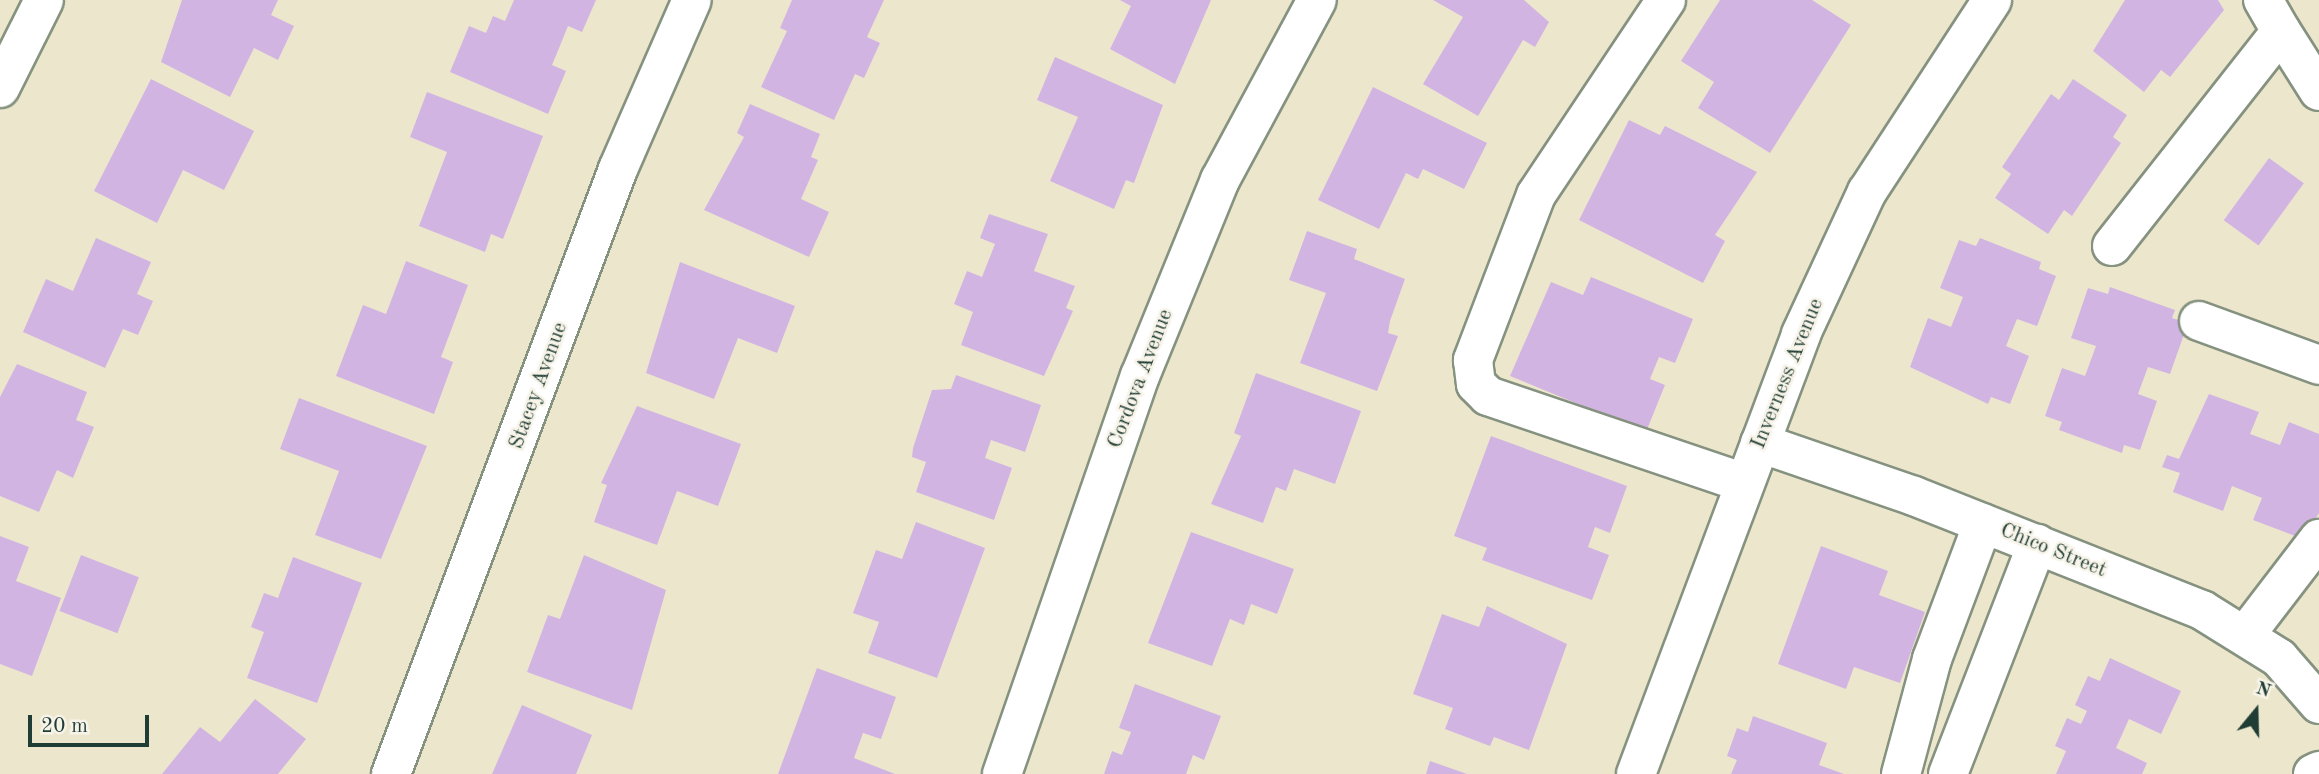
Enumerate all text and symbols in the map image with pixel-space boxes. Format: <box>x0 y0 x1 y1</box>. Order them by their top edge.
street label: Inverness Avenue <box>1746 295 1830 453</box>
street label: Cordova Avenue <box>1103 306 1179 452</box>
street label: Stacey Avenue <box>504 319 574 453</box>
street label: Chico Street <box>1996 518 2110 584</box>
north arrow <box>2221 676 2291 746</box>
text: N <box>2253 679 2273 702</box>
scale bar <box>32 700 152 744</box>
text: 20 m <box>41 716 88 737</box>

